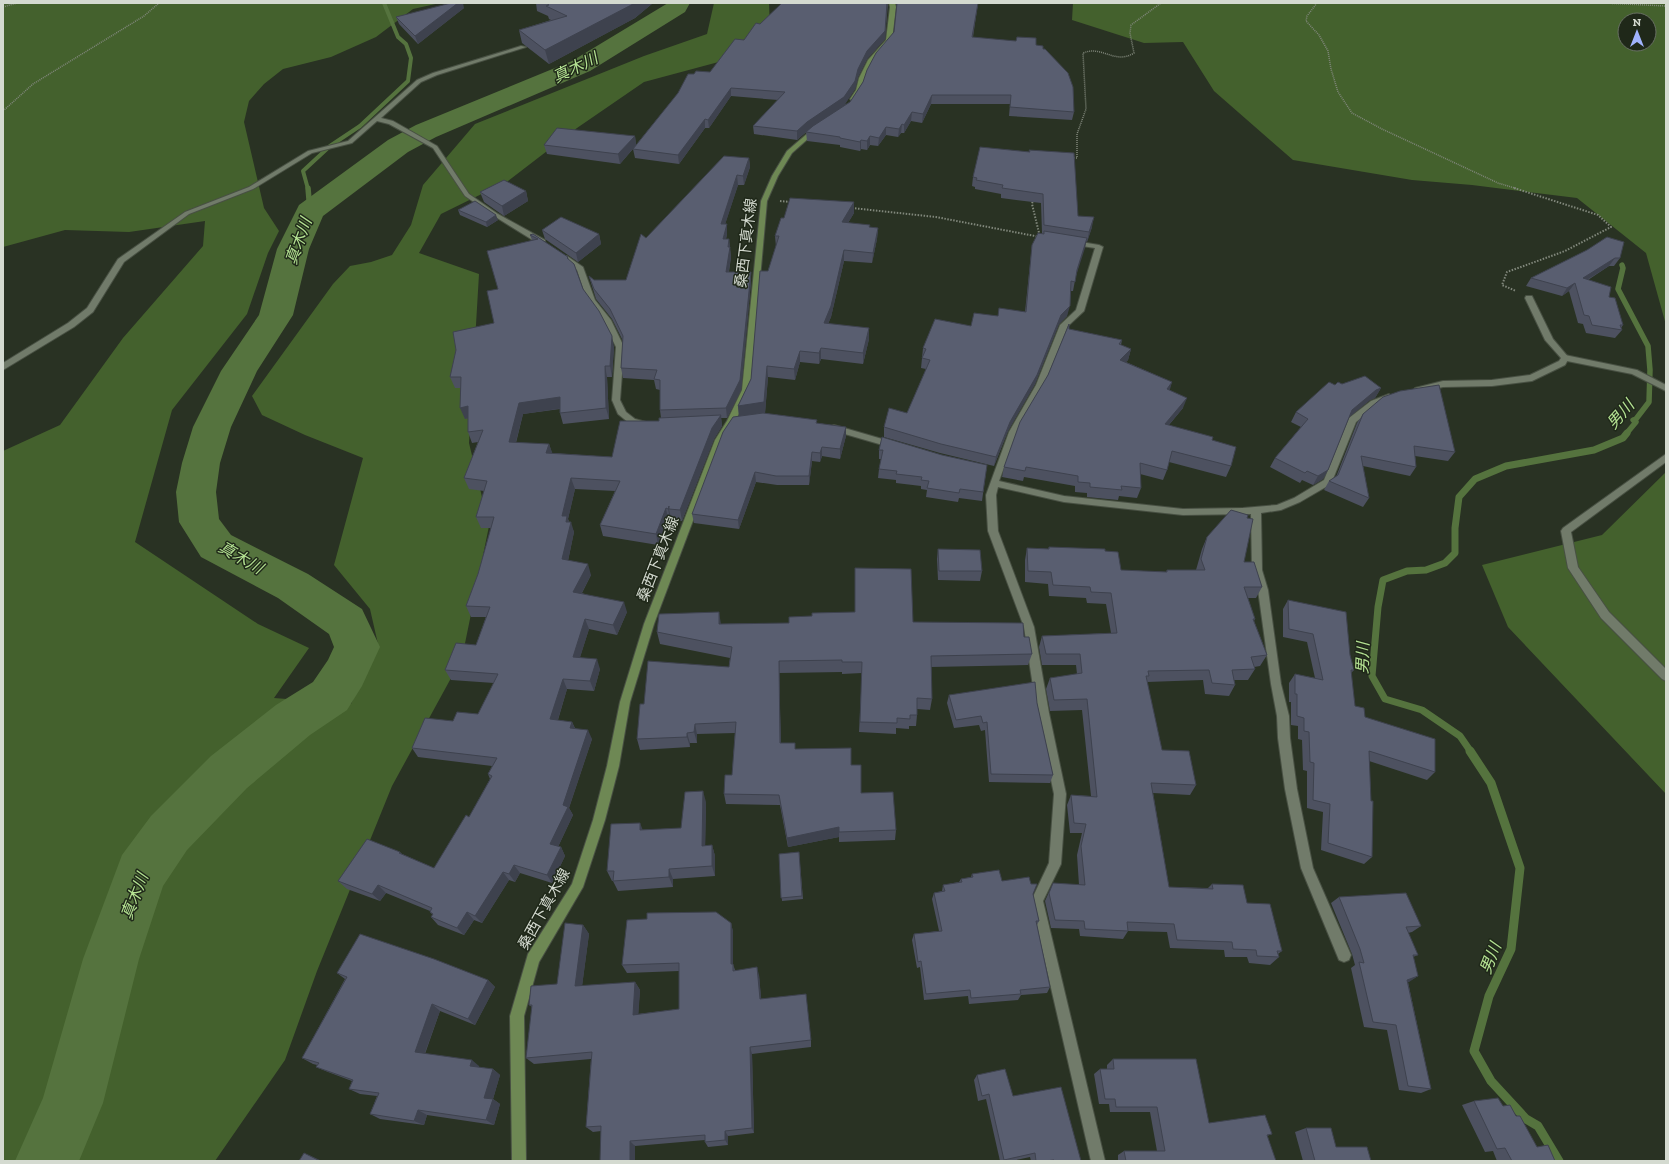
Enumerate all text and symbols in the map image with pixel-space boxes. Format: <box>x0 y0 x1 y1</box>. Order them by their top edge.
north arrow <box>1617 12 1657 52</box>
text: N <box>1633 16 1642 29</box>
water label: 真木川 <box>549 48 603 87</box>
street label: 桑西下真木線 <box>732 197 760 289</box>
water label: 真木川 <box>281 213 316 267</box>
water label: 男川 <box>1603 395 1639 433</box>
street label: 桑西下真木線 <box>633 514 683 604</box>
water label: 真木川 <box>215 537 268 579</box>
water label: 男川 <box>1352 640 1373 674</box>
street label: 桑西下真木線 <box>514 865 574 953</box>
water label: 真木川 <box>117 869 153 922</box>
water label: 男川 <box>1476 938 1506 977</box>

